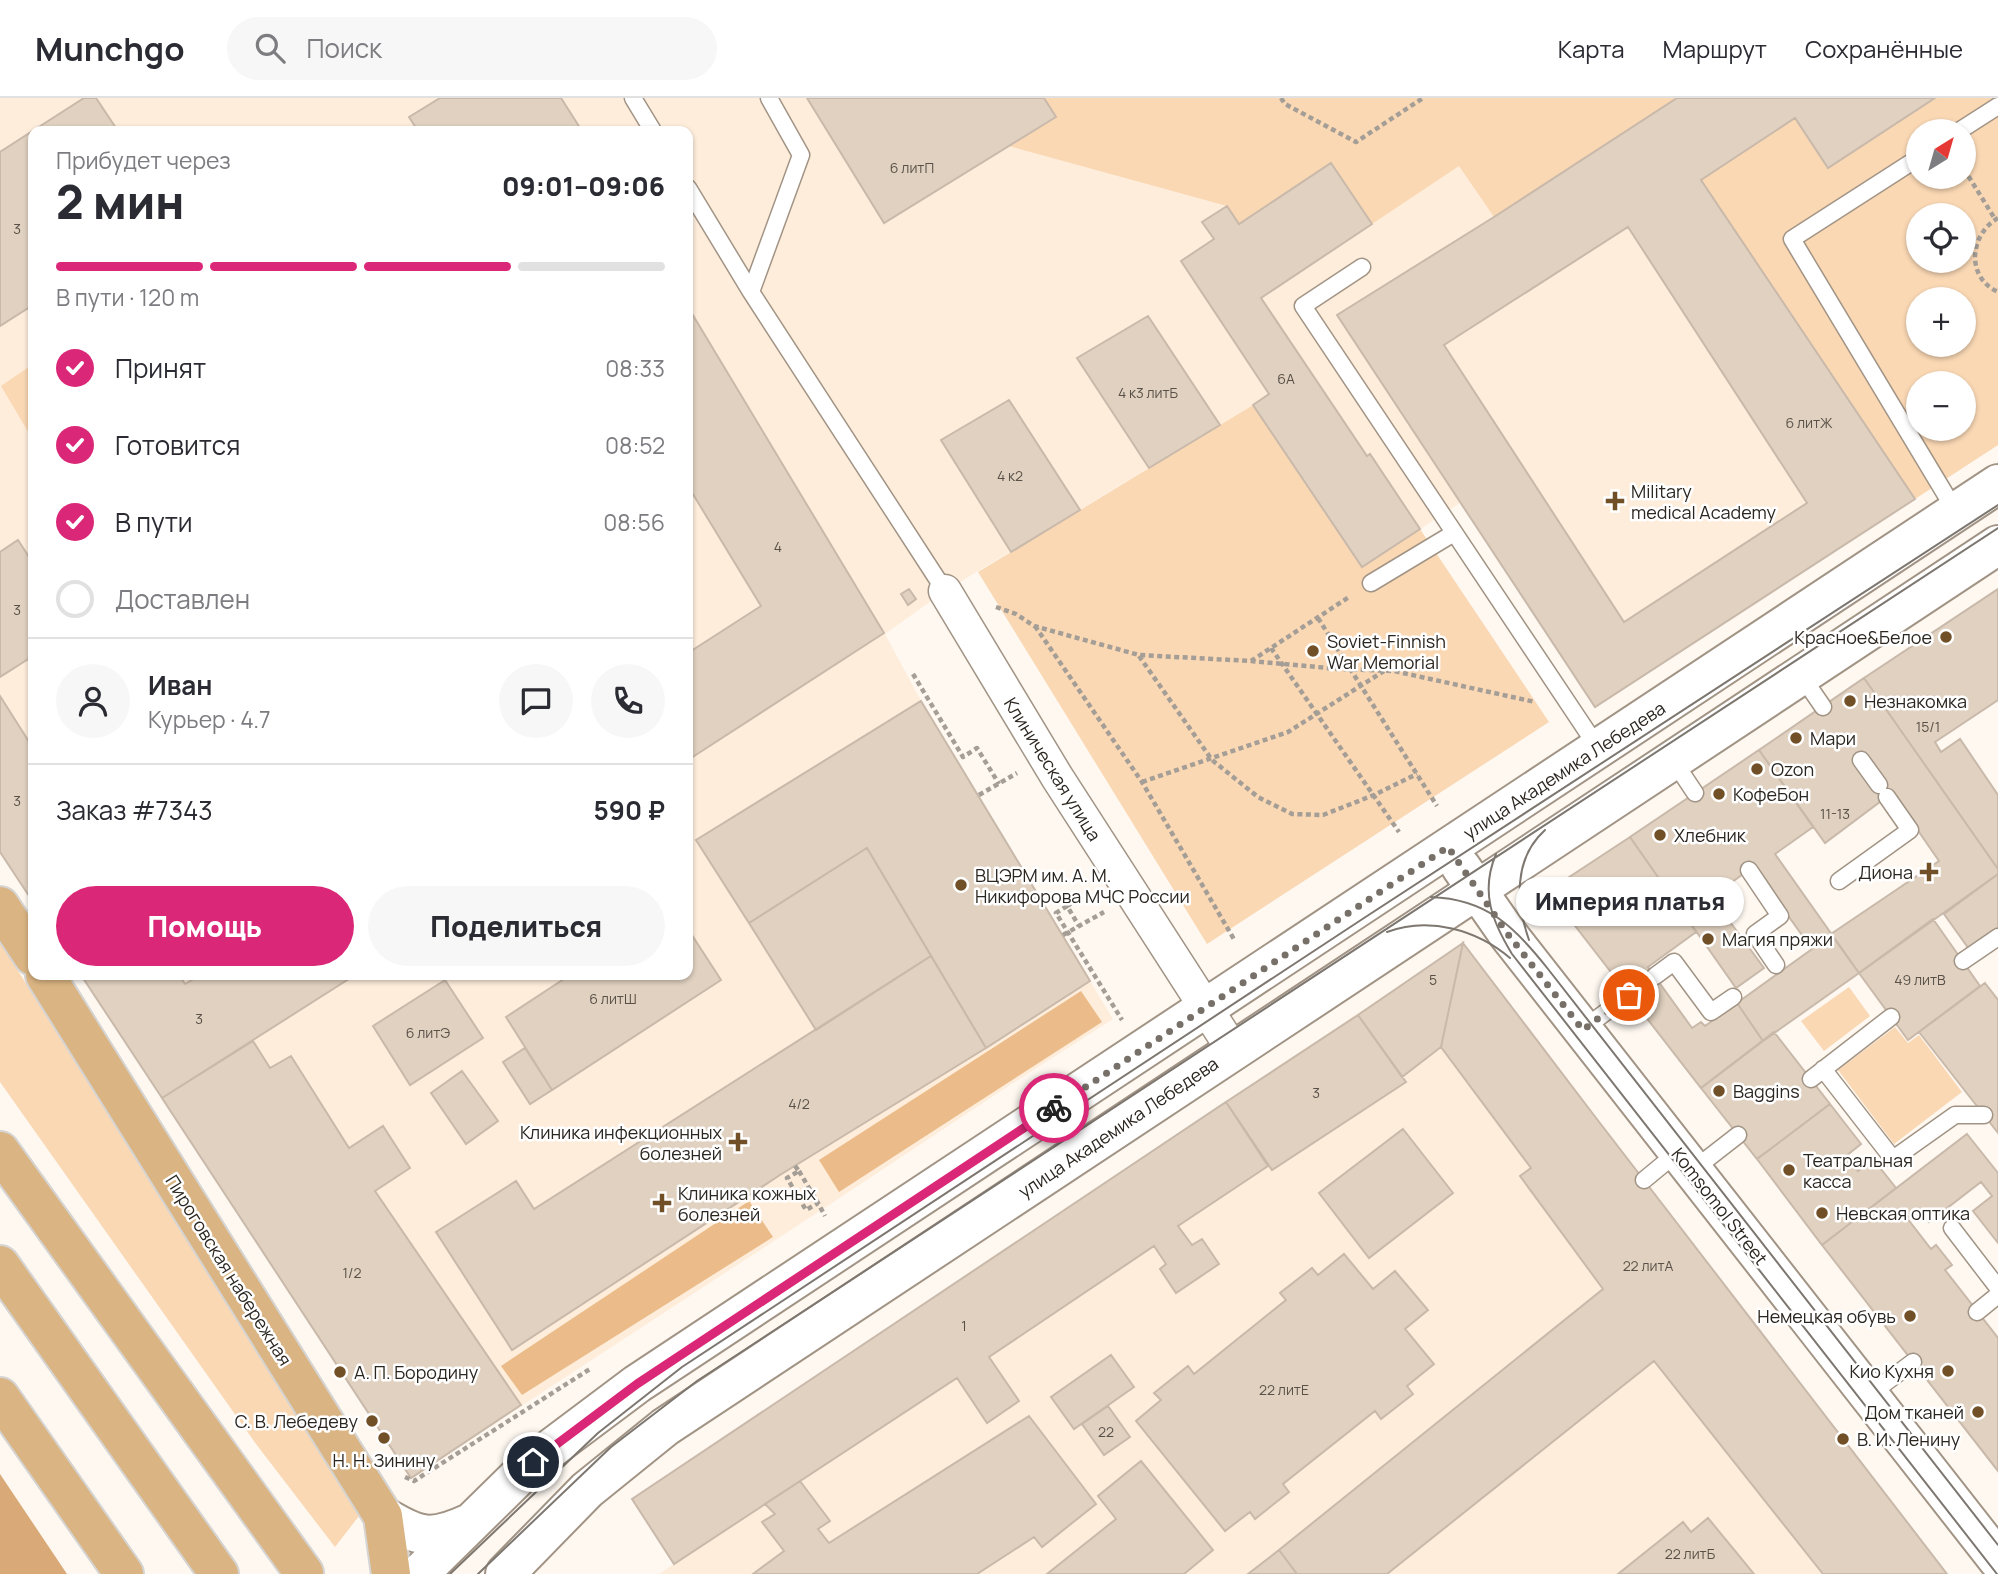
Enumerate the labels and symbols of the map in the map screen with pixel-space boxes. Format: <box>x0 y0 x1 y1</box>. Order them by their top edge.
north arrow <box>1906 119 1976 189</box>
house number: 6 литП <box>890 158 934 177</box>
house number: 3 <box>13 219 21 238</box>
house number: 6А <box>1277 369 1295 388</box>
house number: 4 к3 литБ <box>1118 383 1179 402</box>
house number: 6 литЖ <box>1785 413 1833 432</box>
house number: 4 к2 <box>997 466 1023 485</box>
place label: Military medical Academy <box>1631 479 1776 524</box>
marker: Military medical Academy <box>1605 491 1625 511</box>
house number: 4 <box>774 537 782 556</box>
house number: 3 <box>13 600 21 619</box>
place label: Красное&Белое <box>1794 625 1932 649</box>
place label: Soviet-Finnish War Memorial <box>1327 629 1446 674</box>
marker: Красное&Белое <box>1938 629 1954 645</box>
marker: Soviet-Finnish War Memorial <box>1305 643 1321 659</box>
place label: Незнакомка <box>1864 689 1967 713</box>
street label: Клиническая улица <box>999 693 1107 845</box>
marker: Незнакомка <box>1842 693 1858 709</box>
street label: улица Академика Лебедева <box>1458 696 1670 844</box>
house number: 15/1 <box>1916 717 1940 736</box>
place label: Мари <box>1810 726 1856 750</box>
marker: Мари <box>1788 730 1804 746</box>
place label: Ozon <box>1771 757 1814 781</box>
marker: Ozon <box>1749 761 1765 777</box>
place label: КофеБон <box>1733 782 1809 806</box>
marker: КофеБон <box>1711 786 1727 802</box>
house number: 3 <box>13 791 21 810</box>
house number: 11-13 <box>1820 804 1850 823</box>
place label: Хлебник <box>1674 823 1747 847</box>
marker: Хлебник <box>1652 827 1668 843</box>
place label: Диона <box>1858 860 1913 884</box>
marker: Диона <box>1919 862 1939 882</box>
place label: ВЦЭРМ им. А. М. Никифорова МЧС России <box>975 863 1190 908</box>
callout: Империя платья <box>1515 876 1743 925</box>
marker: ВЦЭРМ им. А. М. Никифорова МЧС России <box>953 877 969 893</box>
place label: Магия пряжи <box>1722 927 1833 951</box>
marker: Магия пряжи <box>1700 931 1716 947</box>
pin <box>1599 965 1659 1025</box>
house number: 5 <box>1429 970 1437 989</box>
house number: 49 литВ <box>1894 970 1946 989</box>
house number: 6 литШ <box>589 989 637 1008</box>
house number: 3 <box>195 1009 203 1028</box>
house number: 6 литЭ <box>406 1023 450 1042</box>
street label: улица Академика Лебедева <box>1013 1051 1223 1203</box>
courier <box>1019 1073 1089 1143</box>
place label: Baggins <box>1733 1079 1800 1103</box>
house number: 3 <box>1312 1083 1320 1102</box>
marker: Baggins <box>1711 1083 1727 1099</box>
house number: 4/2 <box>788 1094 810 1113</box>
place label: Клиника инфекционных болезней <box>520 1120 723 1165</box>
marker: Клиника инфекционных болезней <box>728 1132 748 1152</box>
street label: Komsomol Street <box>1667 1142 1773 1270</box>
place label: Театральная касса <box>1803 1148 1913 1193</box>
marker: Театральная касса <box>1781 1162 1797 1178</box>
street label: Пироговская набережная <box>160 1170 298 1370</box>
place label: Клиника кожных болезней <box>678 1181 816 1226</box>
marker: Клиника кожных болезней <box>652 1193 672 1213</box>
place label: Невская оптика <box>1836 1201 1970 1225</box>
marker: Невская оптика <box>1814 1205 1830 1221</box>
house number: 22 литА <box>1623 1256 1673 1275</box>
house number: 1/2 <box>343 1263 361 1282</box>
place label: Немецкая обувь <box>1757 1304 1896 1328</box>
marker: Немецкая обувь <box>1902 1308 1918 1324</box>
house number: 1 <box>961 1316 967 1335</box>
place label: Кио Кухня <box>1849 1359 1934 1383</box>
place label: А. П. Бородину <box>354 1360 479 1384</box>
marker: Кио Кухня <box>1940 1363 1956 1379</box>
marker: А. П. Бородину <box>332 1364 348 1380</box>
house number: 22 литЕ <box>1259 1380 1309 1399</box>
place label: Дом тканей <box>1865 1400 1964 1424</box>
marker: Дом тканей <box>1970 1404 1986 1420</box>
place label: С. В. Лебедеву <box>235 1409 359 1433</box>
marker: С. В. Лебедеву <box>364 1413 380 1429</box>
house number: 22 <box>1098 1422 1114 1441</box>
place label: В. И. Ленину <box>1857 1427 1961 1451</box>
marker: Н. Н. Зинину <box>376 1430 392 1446</box>
marker: В. И. Ленину <box>1835 1431 1851 1447</box>
pin <box>503 1432 563 1492</box>
place label: Н. Н. Зинину <box>333 1448 436 1472</box>
house number: 22 литБ <box>1665 1544 1716 1563</box>

